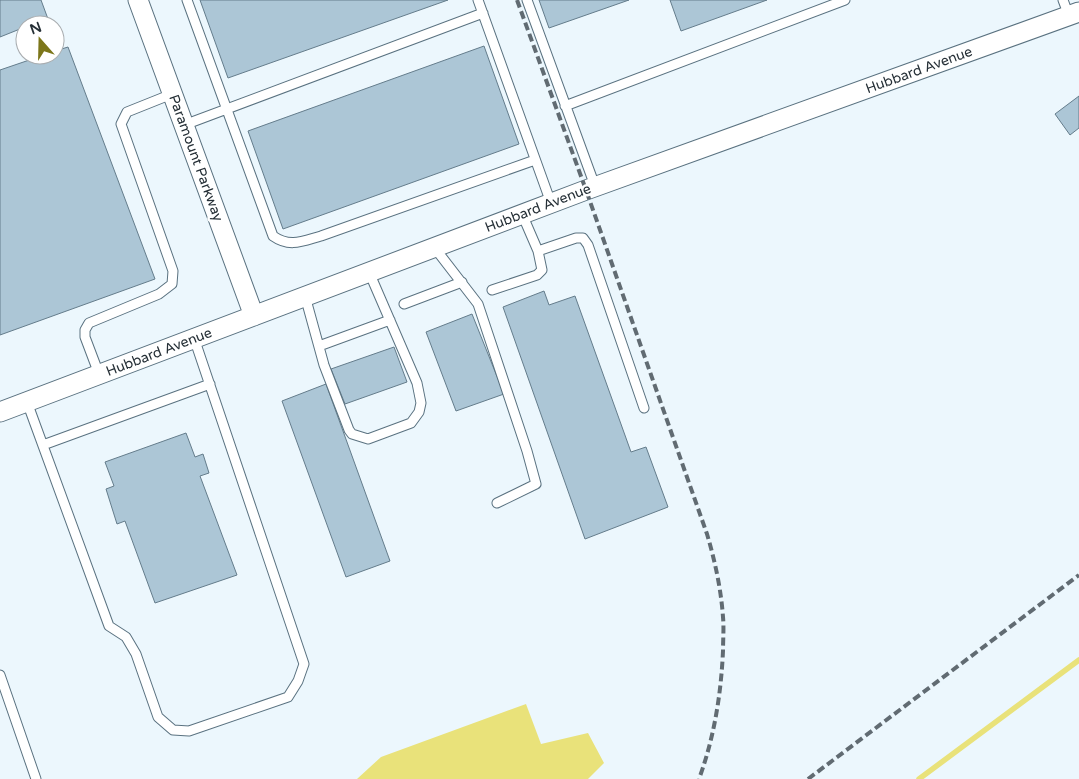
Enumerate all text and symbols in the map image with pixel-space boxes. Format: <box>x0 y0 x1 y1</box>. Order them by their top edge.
north arrow <box>15 15 65 65</box>
text: N <box>28 18 44 38</box>
street label: Hubbard Avenue <box>863 43 975 97</box>
street label: Paramount Parkway <box>165 92 227 224</box>
street label: Hubbard Avenue <box>483 180 593 236</box>
street label: Hubbard Avenue <box>104 324 214 380</box>

